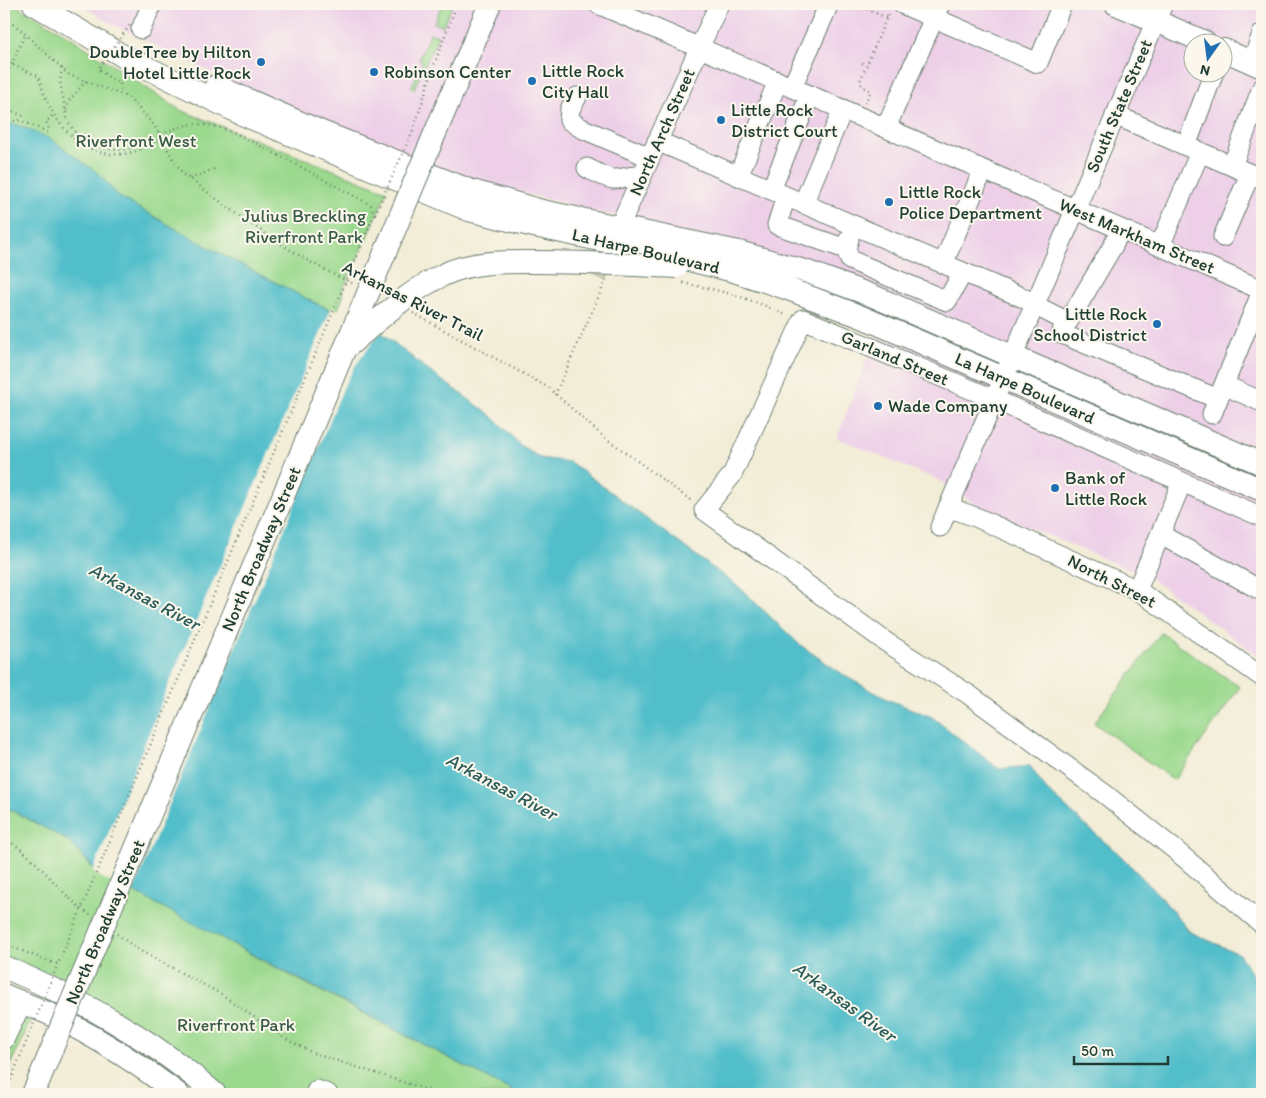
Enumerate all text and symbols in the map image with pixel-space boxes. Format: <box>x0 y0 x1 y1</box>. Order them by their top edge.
north arrow <box>1184 32 1234 82</box>
street label: South State Street <box>1081 36 1157 176</box>
place label: DoubleTree by Hilton Hotel Little Rock <box>89 41 251 84</box>
marker: DoubleTree by Hilton Hotel Little Rock <box>255 56 267 68</box>
place label: Little Rock City Hall <box>542 60 625 103</box>
place label: Robinson Center <box>384 61 512 83</box>
text: N <box>1198 61 1212 80</box>
street label: North Arch Street <box>624 65 700 199</box>
marker: Robinson Center <box>368 66 380 78</box>
marker: Little Rock City Hall <box>526 75 538 87</box>
place label: Little Rock District Court <box>731 99 838 142</box>
marker: Little Rock District Court <box>715 114 727 126</box>
park label: Riverfront West <box>76 130 197 152</box>
place label: Little Rock Police Department <box>899 181 1042 224</box>
street label: West Markham Street <box>1056 193 1219 279</box>
marker: Little Rock Police Department <box>883 196 895 208</box>
park label: Julius Breckling Riverfront Park <box>242 205 367 248</box>
street label: La Harpe Boulevard <box>570 223 722 279</box>
street label: Arkansas River Trail <box>339 256 487 346</box>
place label: Little Rock School District <box>1034 303 1148 346</box>
marker: Little Rock School District <box>1151 318 1163 330</box>
street label: Garland Street <box>838 325 952 391</box>
street label: La Harpe Boulevard <box>951 347 1099 429</box>
place label: Wade Company <box>888 395 1008 417</box>
marker: Wade Company <box>872 400 884 412</box>
street label: North Broadway Street <box>216 463 306 635</box>
place label: Bank of Little Rock <box>1065 467 1148 510</box>
marker: Bank of Little Rock <box>1049 482 1061 494</box>
street label: North Street <box>1064 549 1160 613</box>
water label: Arkansas River <box>85 558 206 636</box>
water label: Arkansas River <box>442 748 563 826</box>
street label: North Broadway Street <box>60 836 150 1008</box>
water label: Arkansas River <box>788 956 903 1048</box>
park label: Riverfront Park <box>177 1014 295 1036</box>
scale bar <box>1074 1033 1167 1065</box>
text: 50 m <box>1081 1042 1114 1060</box>

